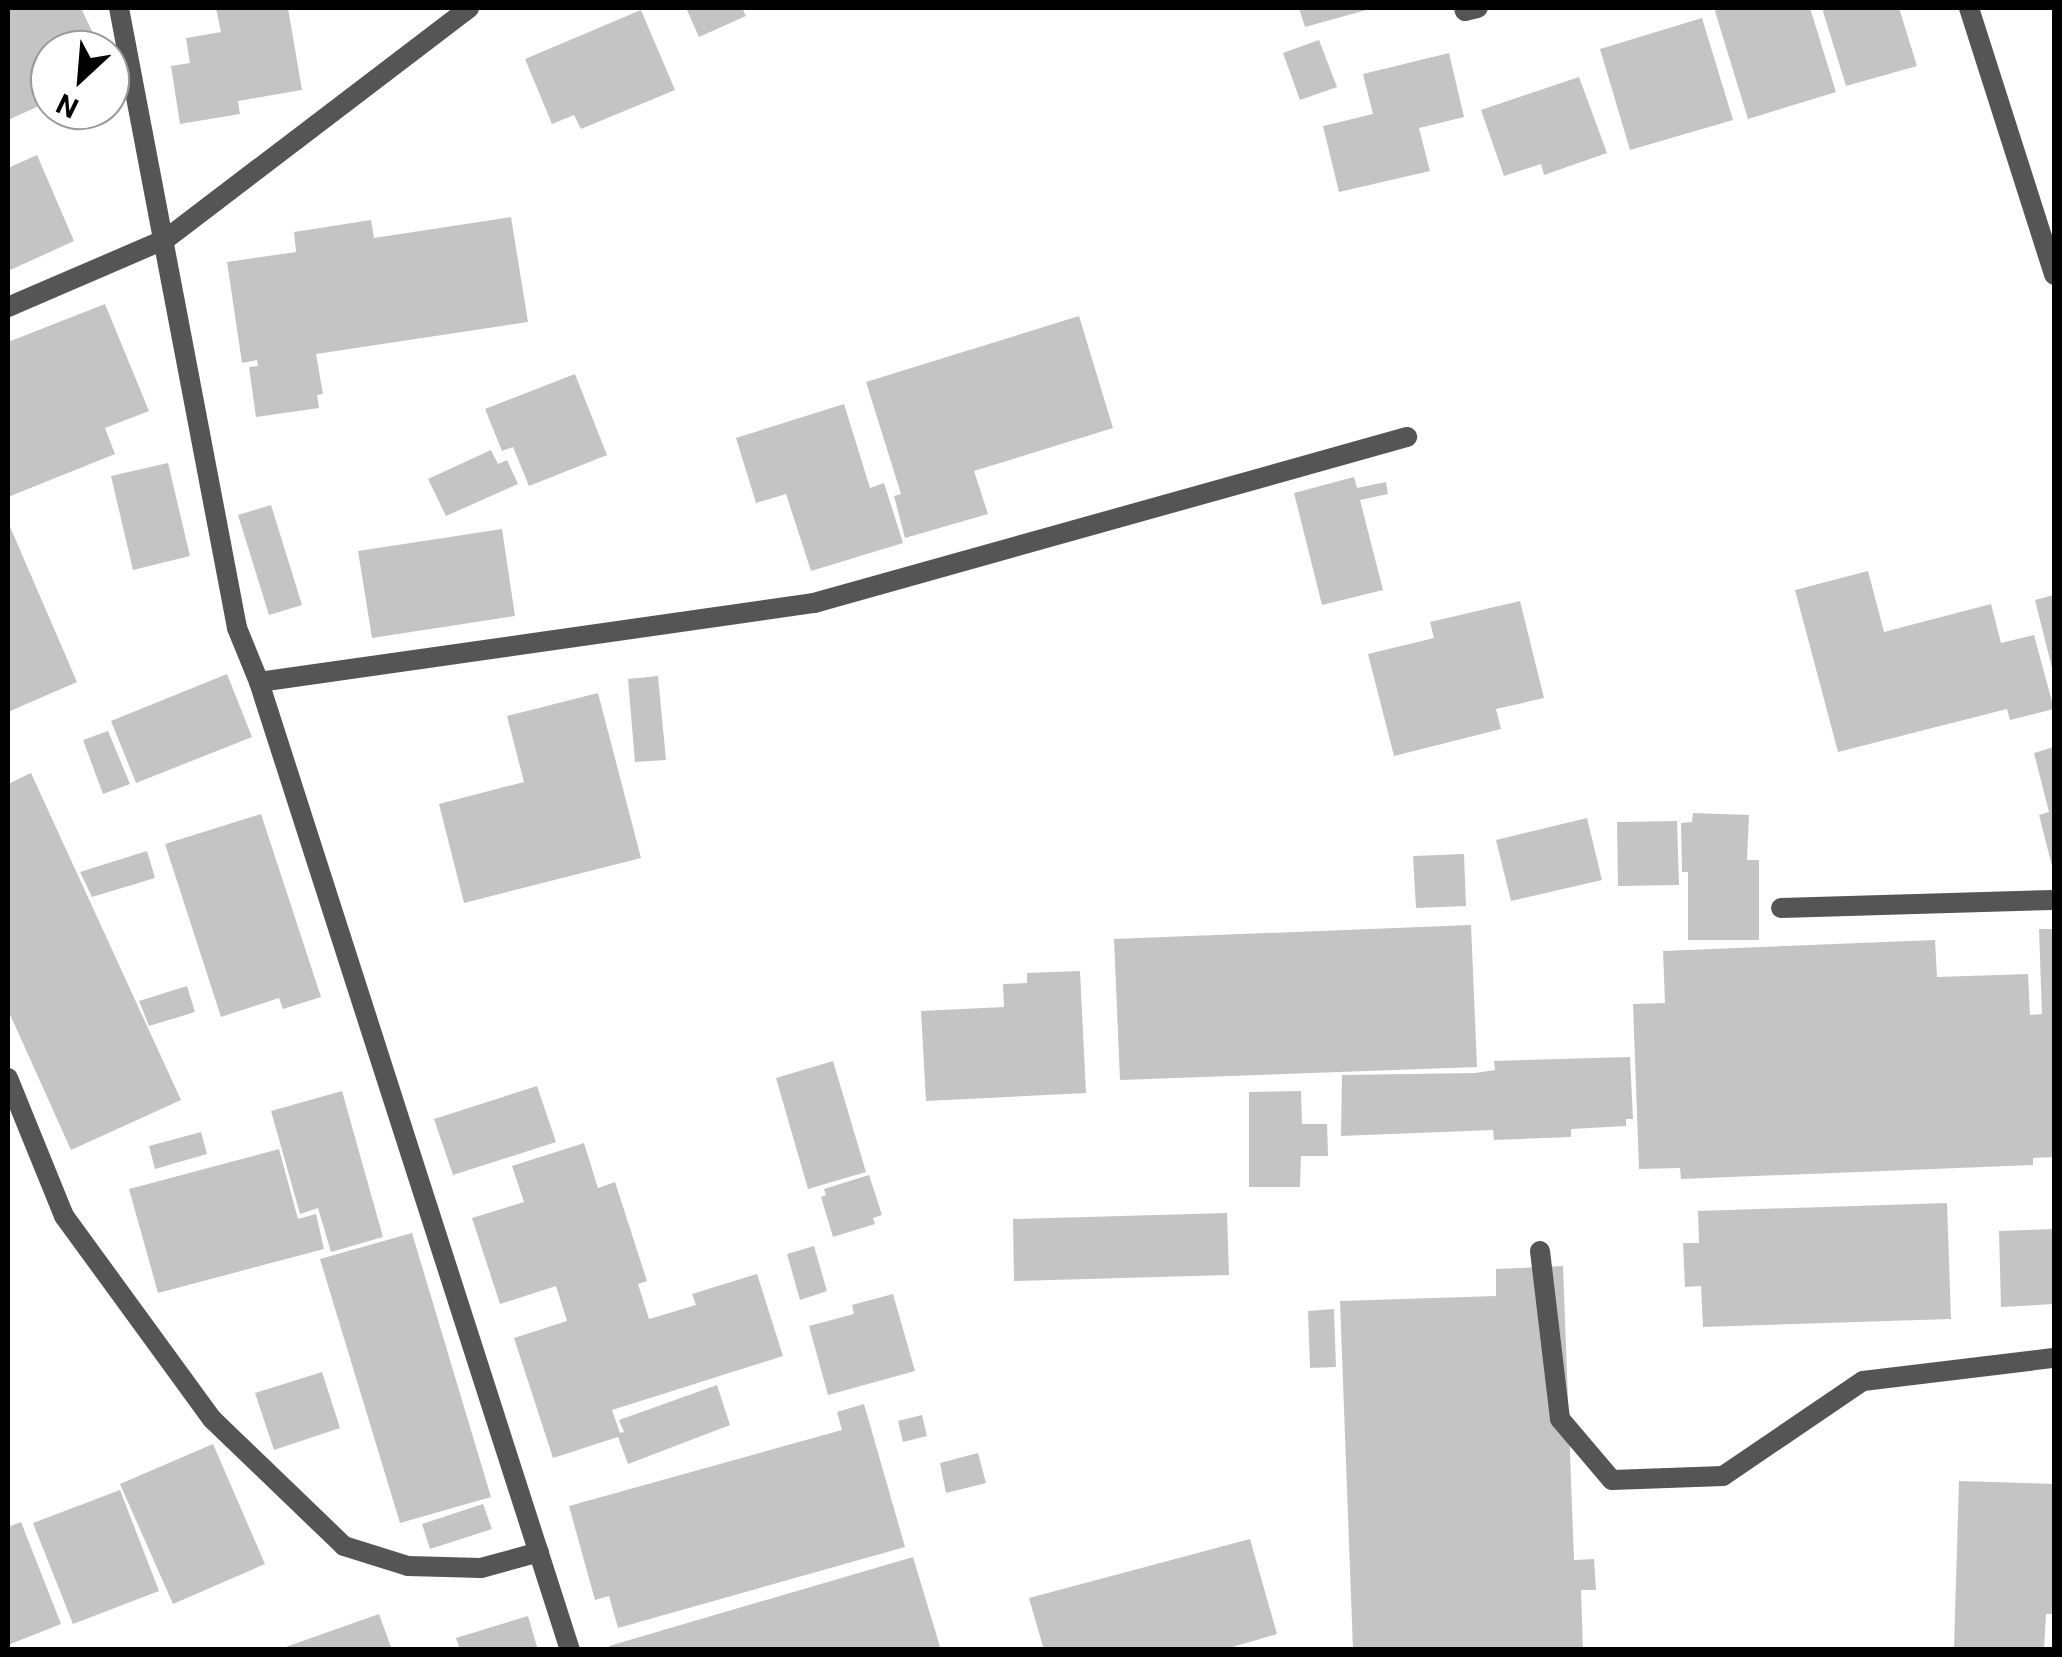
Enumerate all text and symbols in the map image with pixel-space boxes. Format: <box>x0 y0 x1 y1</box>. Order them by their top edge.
north arrow <box>30 30 130 130</box>
text: N <box>51 86 84 125</box>

